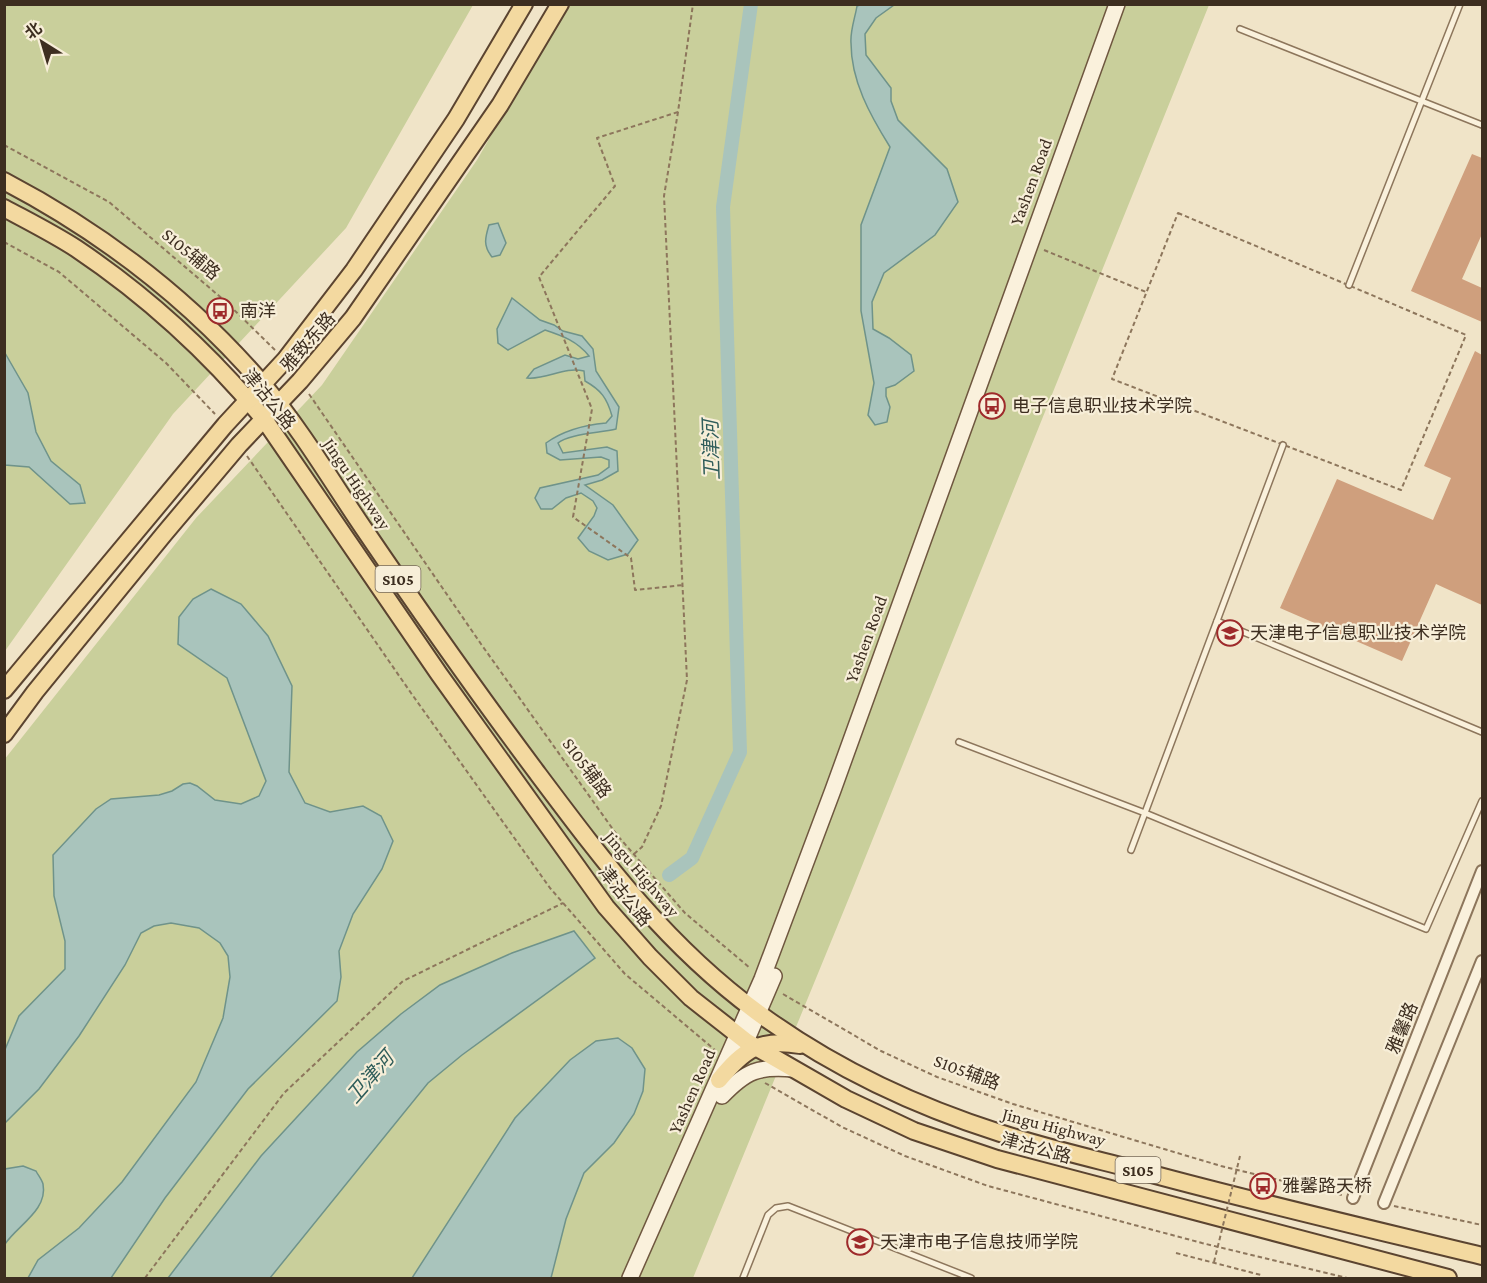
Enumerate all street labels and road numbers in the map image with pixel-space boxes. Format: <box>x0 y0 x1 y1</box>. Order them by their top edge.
street label: Yashen Road <box>1006 135 1056 228</box>
street label: S105辅路 <box>158 224 224 284</box>
street label: 雅致东路 <box>277 308 339 376</box>
street label: 津沽公路 <box>239 365 299 433</box>
street label: Jingu Highway <box>318 433 395 534</box>
road number: S105 <box>376 566 420 592</box>
street label: Yashen Road <box>841 592 891 685</box>
street label: S105辅路 <box>559 734 615 802</box>
street label: Jingu Highway <box>599 825 684 922</box>
street label: 津沽公路 <box>595 862 655 930</box>
street label: 雅馨路 <box>1383 999 1421 1057</box>
street label: Yashen Road <box>664 1045 720 1137</box>
street label: S105辅路 <box>931 1050 1003 1094</box>
street label: Jingu Highway <box>998 1103 1108 1151</box>
street label: 津沽公路 <box>999 1129 1073 1167</box>
road number: S105 <box>1116 1157 1160 1183</box>

